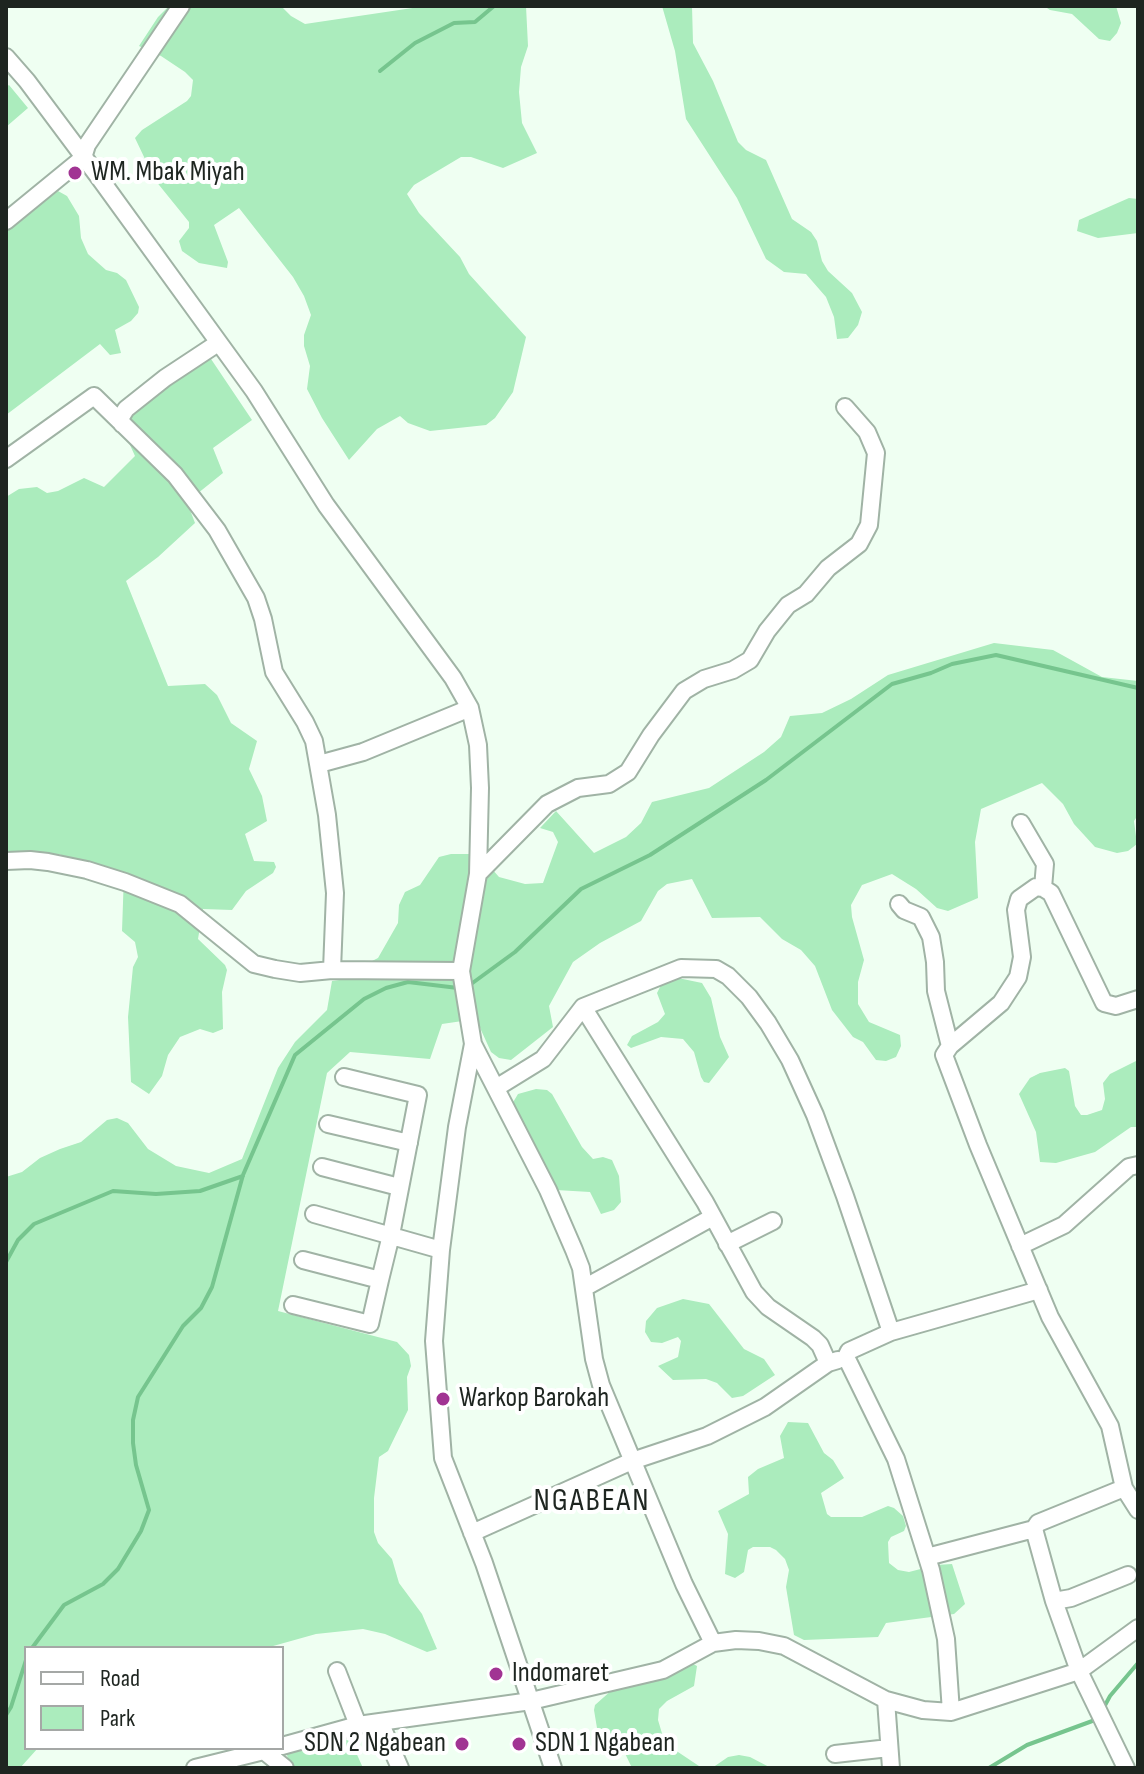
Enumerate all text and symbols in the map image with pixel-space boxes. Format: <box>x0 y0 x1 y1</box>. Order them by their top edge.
place label: WM. Mbak Miyah <box>91 156 245 190</box>
marker: WM. Mbak Miyah <box>66 164 84 182</box>
place label: Warkop Barokah <box>459 1382 609 1416</box>
marker: Warkop Barokah <box>434 1390 452 1408</box>
district label: NGABEAN <box>533 1483 651 1521</box>
legend <box>24 1646 284 1750</box>
place label: Indomaret <box>512 1657 609 1691</box>
text: Road <box>100 1664 140 1693</box>
marker: Indomaret <box>487 1665 505 1683</box>
text: Park <box>100 1704 135 1733</box>
place label: SDN 2 Ngabean <box>304 1727 446 1761</box>
place label: SDN 1 Ngabean <box>535 1727 675 1761</box>
marker: SDN 2 Ngabean <box>453 1735 471 1753</box>
marker: SDN 1 Ngabean <box>510 1735 528 1753</box>

